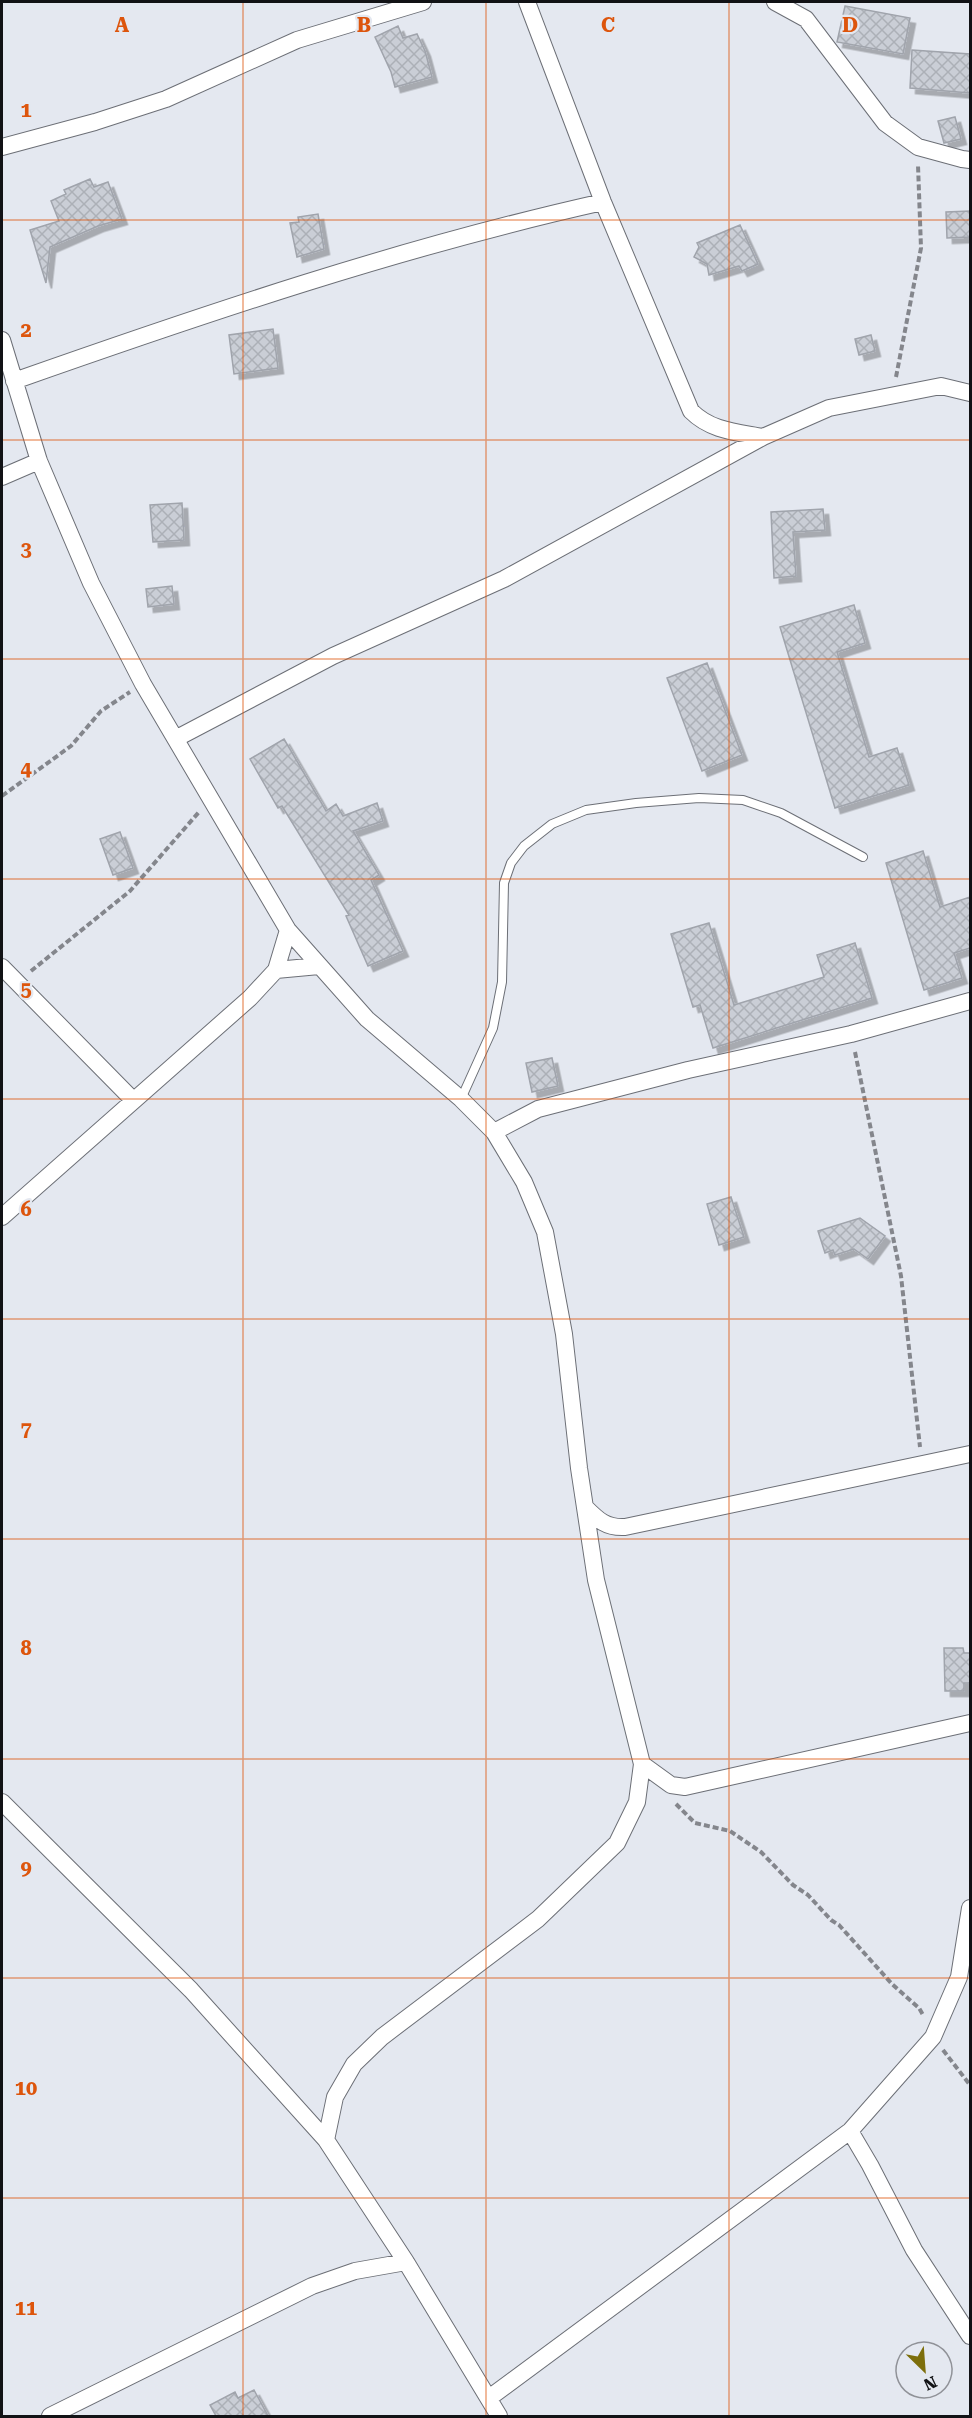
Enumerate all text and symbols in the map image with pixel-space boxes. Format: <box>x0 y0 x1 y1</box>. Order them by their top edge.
text: A <box>115 13 130 37</box>
text: B <box>357 13 371 37</box>
text: C <box>601 13 615 37</box>
text: D <box>842 13 858 37</box>
text: 1 <box>20 98 32 122</box>
text: 2 <box>20 318 32 342</box>
text: 3 <box>20 537 32 561</box>
text: 4 <box>20 757 32 781</box>
text: 5 <box>20 977 32 1001</box>
text: 6 <box>20 1197 32 1221</box>
text: 7 <box>20 1417 32 1441</box>
text: 8 <box>20 1636 32 1660</box>
text: 9 <box>20 1856 32 1880</box>
text: 10 <box>15 2076 37 2100</box>
text: 11 <box>15 2296 37 2320</box>
north arrow <box>894 2340 954 2400</box>
text: N <box>921 2372 940 2394</box>

